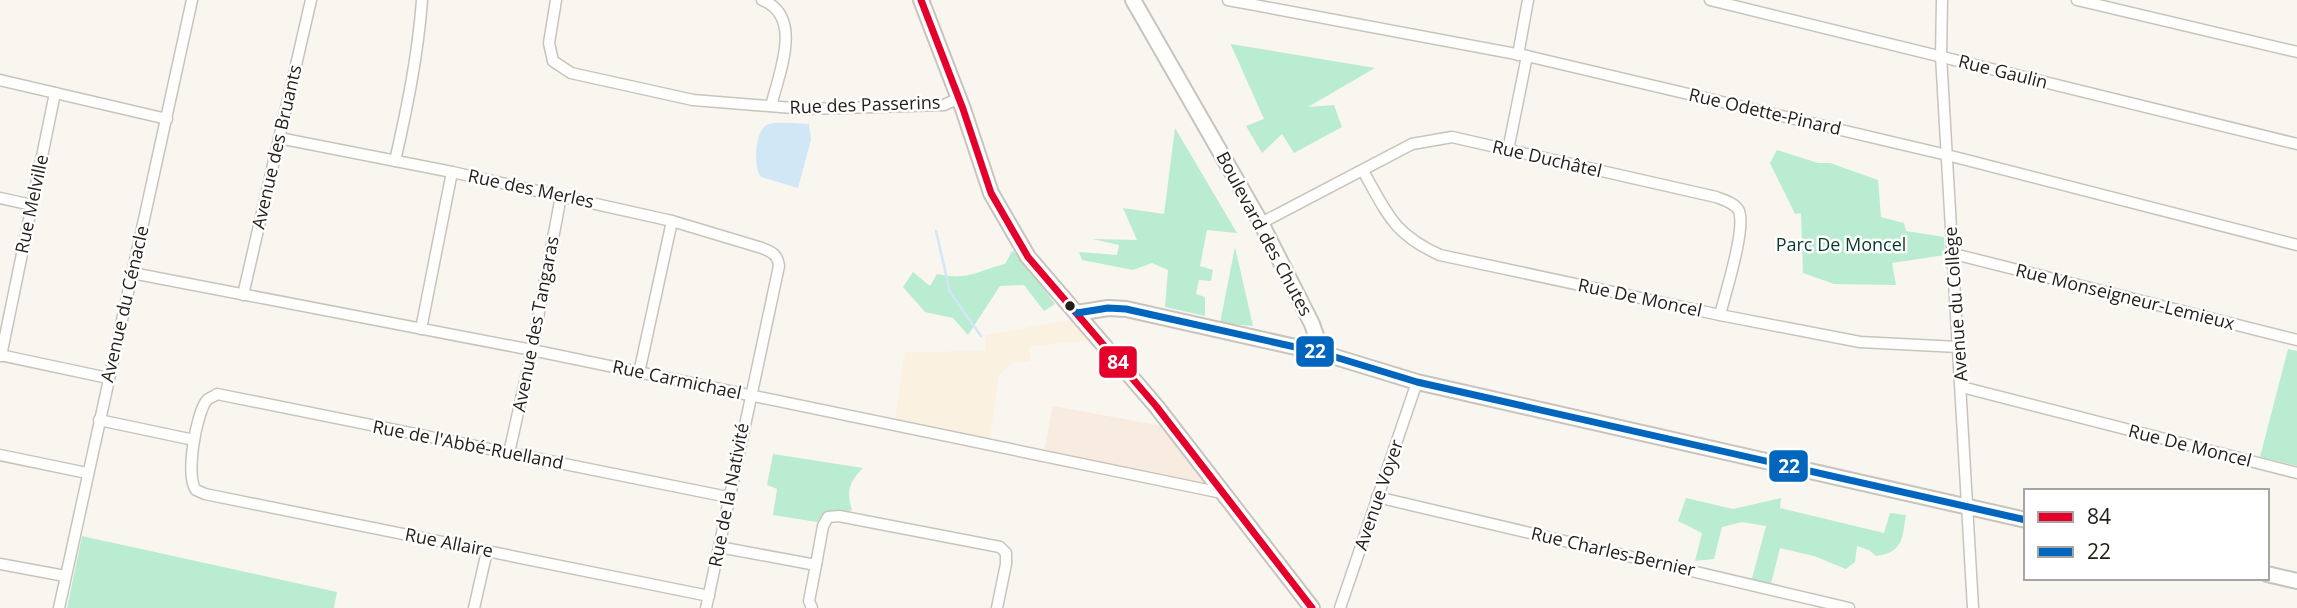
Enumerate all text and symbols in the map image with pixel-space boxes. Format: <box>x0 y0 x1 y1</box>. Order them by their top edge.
street label: Rue Gaulin <box>1956 48 2050 94</box>
street label: Avenue des Bruants <box>245 62 307 231</box>
street label: Rue Odette-Pinard <box>1687 82 1844 140</box>
street label: Rue des Passerins <box>789 89 941 119</box>
street label: Rue Duchâtel <box>1490 134 1604 182</box>
street label: Boulevard des Chutes <box>1211 147 1318 320</box>
street label: Rue Melville <box>9 152 53 255</box>
street label: Rue des Merles <box>466 163 596 213</box>
street label: Avenue du Cénacle <box>94 223 154 384</box>
street label: Avenue du Collège <box>1938 226 1972 382</box>
park label: Parc De Moncel <box>1776 232 1906 256</box>
street label: Avenue des Tangaras <box>506 234 564 414</box>
street label: Rue Monseigneur-Lemieux <box>2013 257 2238 335</box>
street label: Rue De Moncel <box>1576 272 1704 322</box>
unlabelled marker <box>1063 299 1077 313</box>
line badge: 22 <box>1295 335 1335 368</box>
text: 22 <box>1304 338 1326 364</box>
line badge: 84 <box>1098 345 1138 379</box>
text: 84 <box>1107 349 1129 375</box>
street label: Rue Carmichael <box>611 354 744 404</box>
street label: Rue de l'Abbé-Ruelland <box>371 414 566 474</box>
street label: Rue De Moncel <box>2126 418 2254 472</box>
street label: Rue de la Nativité <box>702 421 754 569</box>
street label: Avenue Voyer <box>1348 436 1408 553</box>
line badge: 22 <box>1768 449 1809 483</box>
text: 22 <box>1778 453 1800 479</box>
legend <box>2024 489 2269 580</box>
text: 84 <box>2087 502 2111 530</box>
street label: Rue Charles-Bernier <box>1529 520 1698 582</box>
street label: Rue Allaire <box>403 522 495 562</box>
text: 22 <box>2087 537 2111 565</box>

